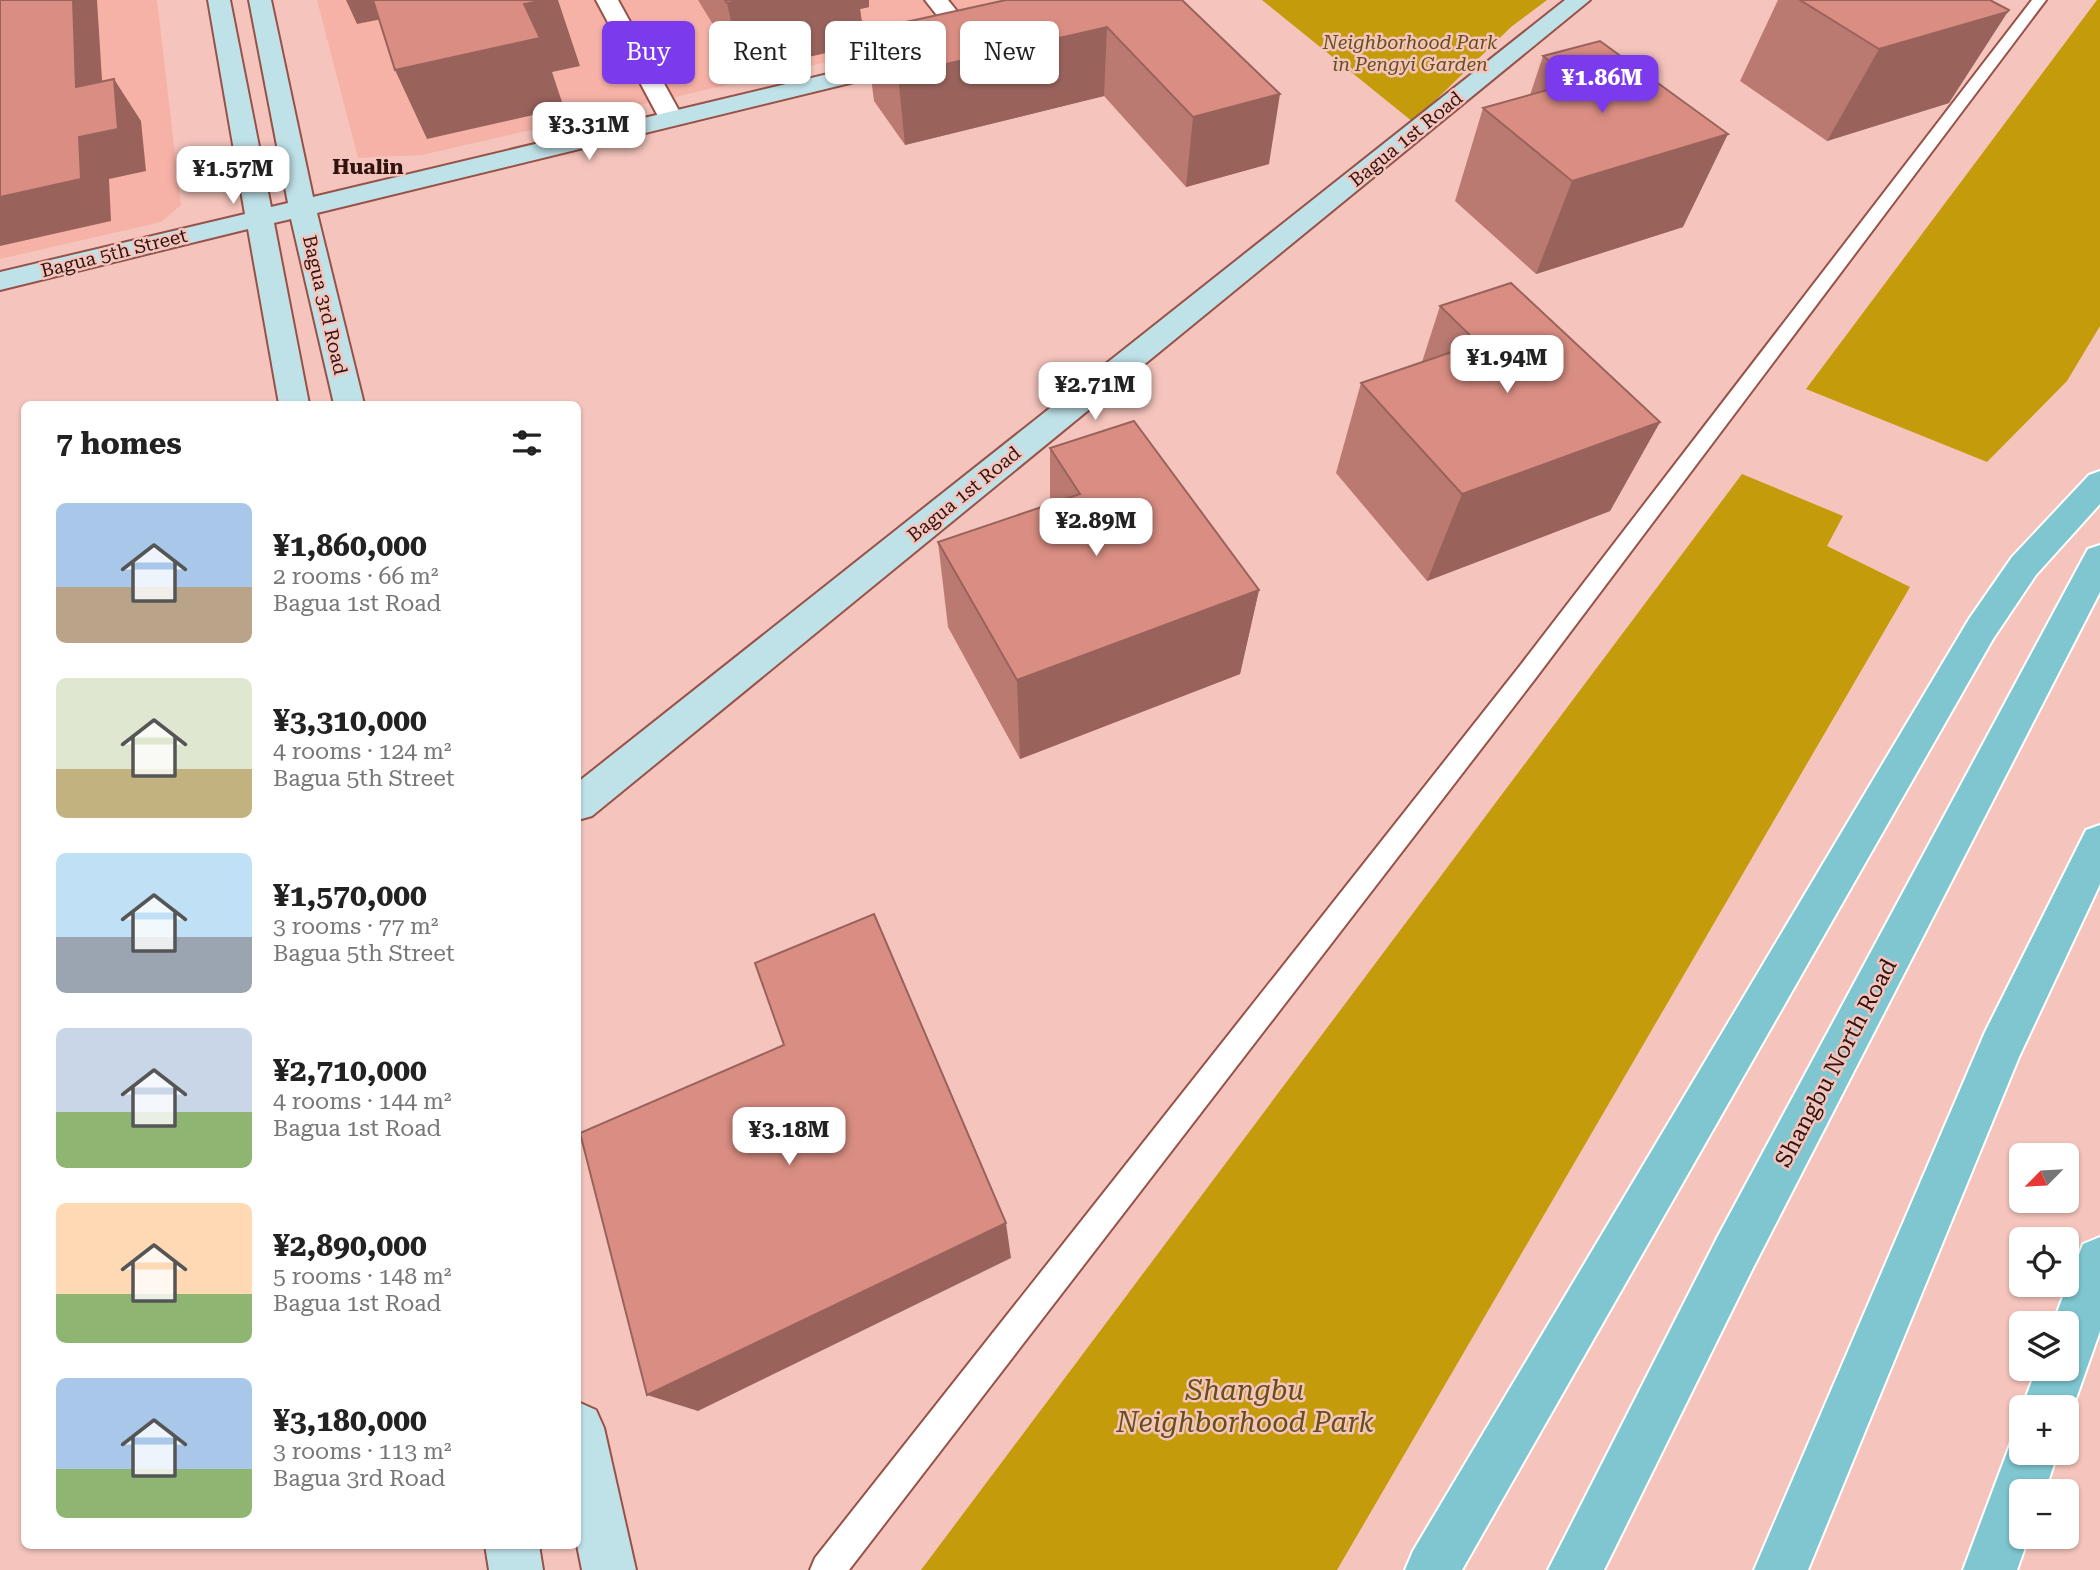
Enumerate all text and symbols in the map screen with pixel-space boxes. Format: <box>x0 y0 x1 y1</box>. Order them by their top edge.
chip: Buy <box>602 21 695 84</box>
chip: Rent <box>709 21 811 84</box>
chip: Filters <box>825 21 946 84</box>
chip: New <box>960 21 1059 84</box>
park label: Neighborhood Park in Pengyi Garden <box>1322 31 1498 76</box>
pin: ¥1.86M <box>1545 55 1659 115</box>
text: ¥1.86M <box>1562 64 1642 91</box>
street label: Bagua 1st Road <box>1345 86 1467 192</box>
pin: ¥3.31M <box>532 102 646 162</box>
text: ¥3.31M <box>549 111 629 138</box>
pin: ¥1.57M <box>176 146 290 206</box>
text: ¥1.57M <box>193 155 273 182</box>
district label: Hualin <box>332 155 404 179</box>
street label: Bagua 5th Street <box>38 224 190 282</box>
street label: Bagua 3rd Road <box>298 233 352 377</box>
pin: ¥1.94M <box>1450 336 1564 395</box>
text: ¥1.94M <box>1467 344 1547 371</box>
pin: ¥2.71M <box>1038 362 1152 422</box>
text: ¥2.71M <box>1055 371 1135 398</box>
icon: filters <box>508 424 546 462</box>
text: 7 homes <box>56 426 182 461</box>
street label: Bagua 1st Road <box>903 441 1025 547</box>
pin: ¥2.89M <box>1039 498 1153 558</box>
text: ¥2.89M <box>1056 507 1136 534</box>
text: ¥1,860,000 <box>273 528 427 563</box>
icon: home <box>112 531 196 615</box>
text: 2 rooms · 66 m² <box>273 563 439 590</box>
text: Bagua 1st Road <box>273 590 441 617</box>
text: ¥3,310,000 <box>273 703 427 738</box>
icon: home <box>112 706 196 790</box>
text: 4 rooms · 124 m² <box>273 738 451 765</box>
text: Bagua 5th Street <box>273 765 455 792</box>
text: ¥1,570,000 <box>273 878 427 913</box>
icon: home <box>112 881 196 965</box>
text: 3 rooms · 77 m² <box>273 913 439 940</box>
text: Bagua 5th Street <box>273 940 455 967</box>
street label: Shangbu North Road <box>1770 954 1903 1172</box>
text: ¥2,710,000 <box>273 1053 427 1088</box>
icon: home <box>112 1056 196 1140</box>
text: 4 rooms · 144 m² <box>273 1088 451 1115</box>
pin: ¥3.18M <box>732 1108 846 1167</box>
text: Bagua 1st Road <box>273 1115 441 1142</box>
text: ¥3.18M <box>749 1116 829 1143</box>
north arrow <box>2009 1143 2079 1213</box>
map controls <box>2009 1143 2079 1549</box>
button: locate <box>2009 1227 2079 1297</box>
text: ¥2,890,000 <box>273 1228 427 1263</box>
icon: home <box>112 1231 196 1315</box>
text: 5 rooms · 148 m² <box>273 1263 451 1290</box>
text: Bagua 1st Road <box>273 1290 441 1317</box>
button: layers <box>2009 1311 2079 1381</box>
park label: Shangbu Neighborhood Park <box>1115 1374 1375 1439</box>
button: + <box>2009 1395 2079 1465</box>
text: ¥3,180,000 <box>273 1403 427 1438</box>
icon: home <box>112 1406 196 1490</box>
text: 3 rooms · 113 m² <box>273 1438 451 1465</box>
text: Bagua 3rd Road <box>273 1465 446 1492</box>
button: − <box>2009 1479 2079 1549</box>

